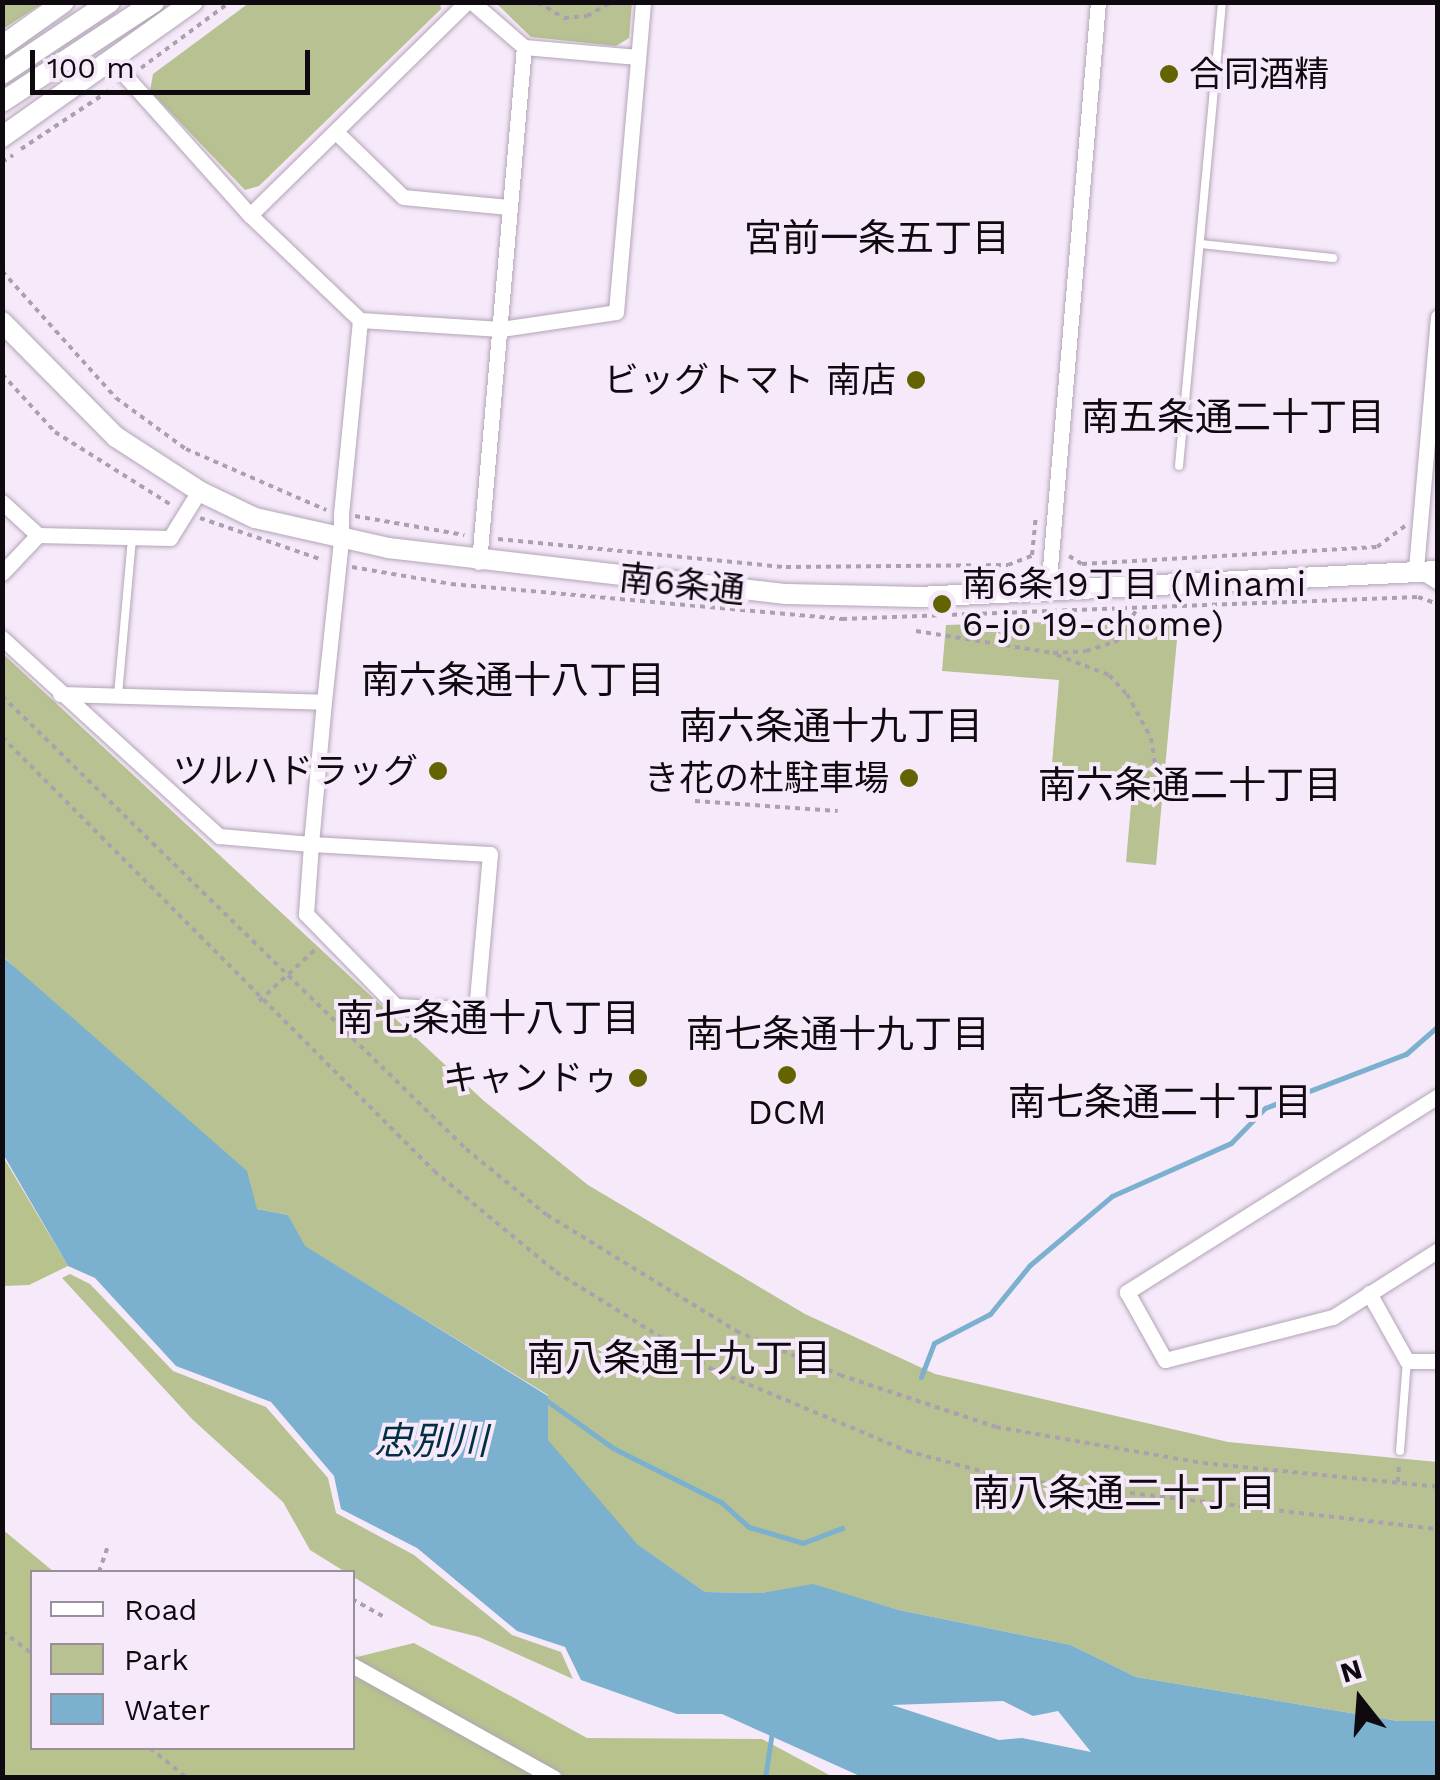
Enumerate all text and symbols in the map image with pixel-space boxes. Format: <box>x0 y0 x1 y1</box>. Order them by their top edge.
scale bar <box>35 30 315 92</box>
text: 100 m <box>47 50 135 85</box>
place label: 合同酒精 <box>1189 53 1329 95</box>
marker: 合同酒精 <box>1158 63 1180 85</box>
district label: 宮前一条五丁目 <box>744 216 1010 262</box>
place label: ビッグトマト 南店 <box>604 359 896 401</box>
marker: ビッグトマト 南店 <box>905 369 927 391</box>
district label: 南五条通二十丁目 <box>1081 395 1385 441</box>
street label: 南6条通 <box>617 557 747 611</box>
place label: 南6条19丁目 (Minami 6-jo 19-chome) <box>962 563 1306 645</box>
marker: 南6条19丁目 (Minami 6-jo 19-chome) <box>931 593 953 615</box>
district label: 南六条通十八丁目 <box>361 658 665 704</box>
district label: 南六条通十九丁目 <box>679 704 983 750</box>
place label: ツルハドラッグ <box>173 750 418 792</box>
place label: き花の杜駐車場 <box>644 757 889 799</box>
marker: ツルハドラッグ <box>427 760 449 782</box>
district label: 南六条通二十丁目 <box>1038 763 1342 809</box>
marker: き花の杜駐車場 <box>898 767 920 789</box>
district label: 南七条通十八丁目 <box>336 996 640 1042</box>
district label: 南七条通十九丁目 <box>686 1012 990 1058</box>
place label: キャンドゥ <box>443 1057 618 1099</box>
marker: DCM <box>776 1064 798 1086</box>
marker: キャンドゥ <box>627 1067 649 1089</box>
district label: 南七条通二十丁目 <box>1008 1080 1312 1126</box>
place label: DCM <box>747 1091 827 1133</box>
district label: 南八条通十九丁目 <box>527 1336 831 1382</box>
water label: 忠別川 <box>374 1419 488 1465</box>
district label: 南八条通二十丁目 <box>972 1471 1276 1517</box>
legend <box>30 1570 355 1750</box>
text: Road <box>124 1592 197 1627</box>
text: Park <box>124 1642 189 1677</box>
north arrow <box>1310 1650 1410 1750</box>
text: N <box>1336 1652 1366 1690</box>
text: Water <box>124 1692 210 1727</box>

